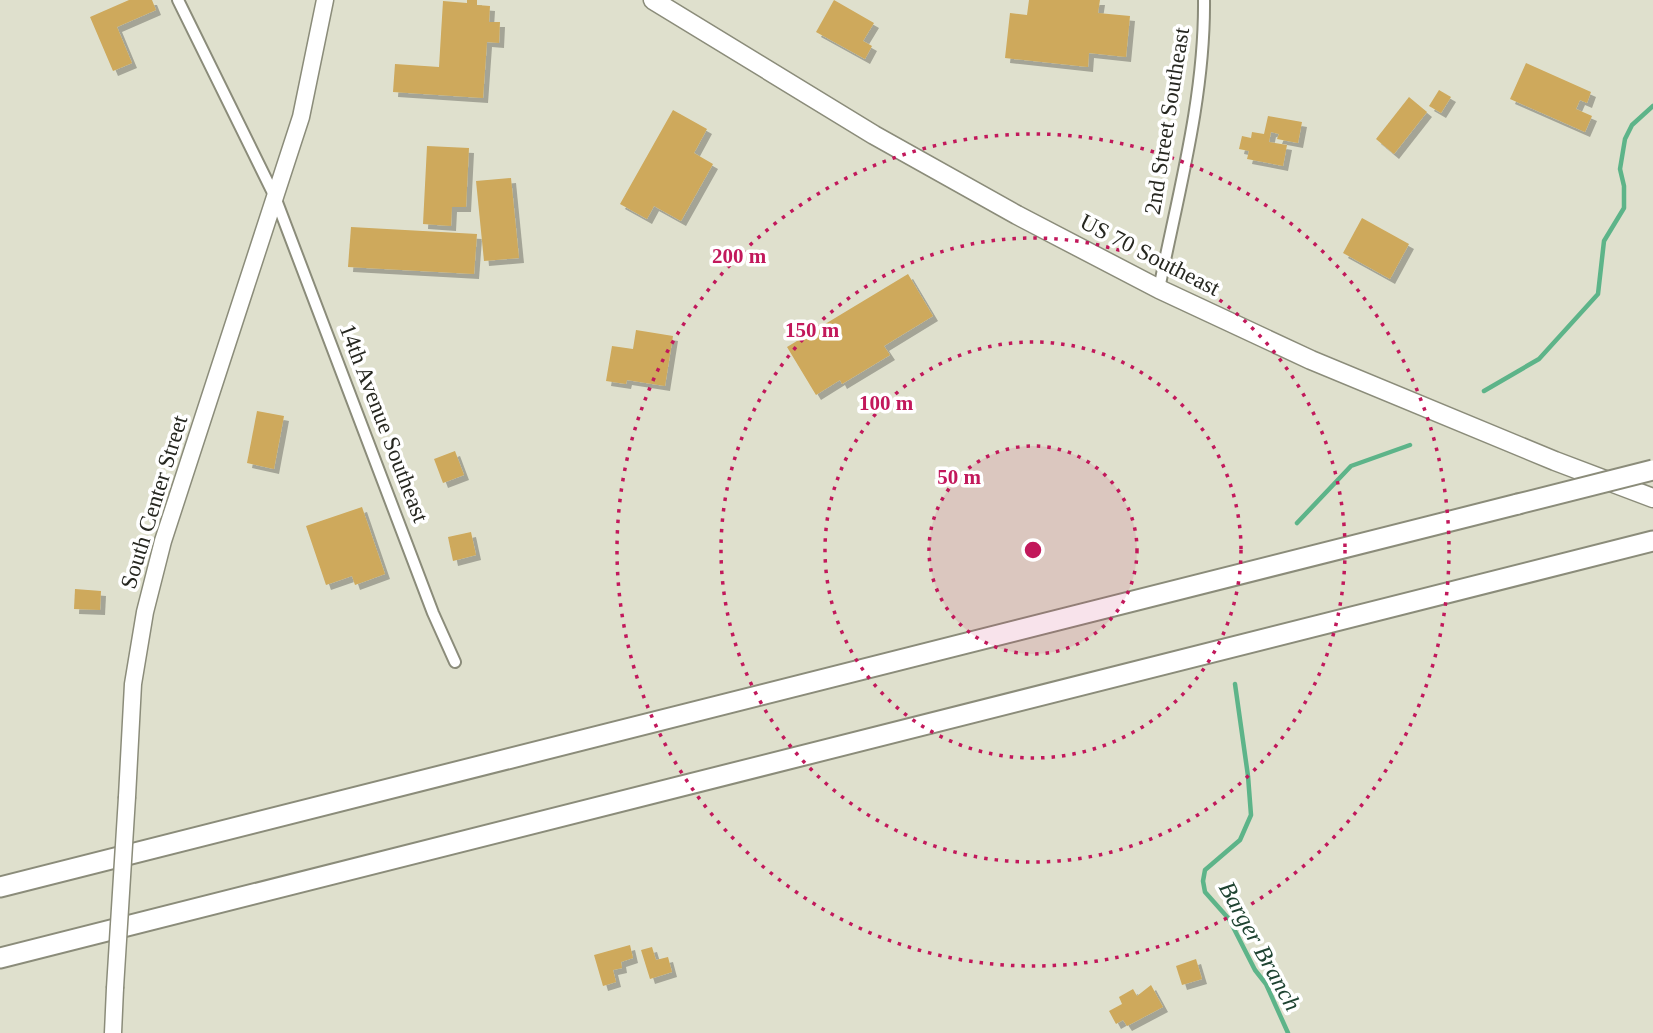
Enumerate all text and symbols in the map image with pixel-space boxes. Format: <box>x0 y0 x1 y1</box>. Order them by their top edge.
street label: 2nd Street Southeast <box>1140 25 1194 216</box>
street label: US 70 Southeast <box>1076 209 1225 301</box>
text: 200 m <box>712 244 767 268</box>
text: 150 m <box>785 318 840 342</box>
street label: 14th Avenue Southeast <box>335 320 434 526</box>
text: 100 m <box>859 391 914 415</box>
street label: South Center Street <box>116 412 192 592</box>
text: 50 m <box>937 465 981 489</box>
centre of rings <box>1021 538 1045 562</box>
water label: Barger Branch <box>1214 877 1306 1015</box>

